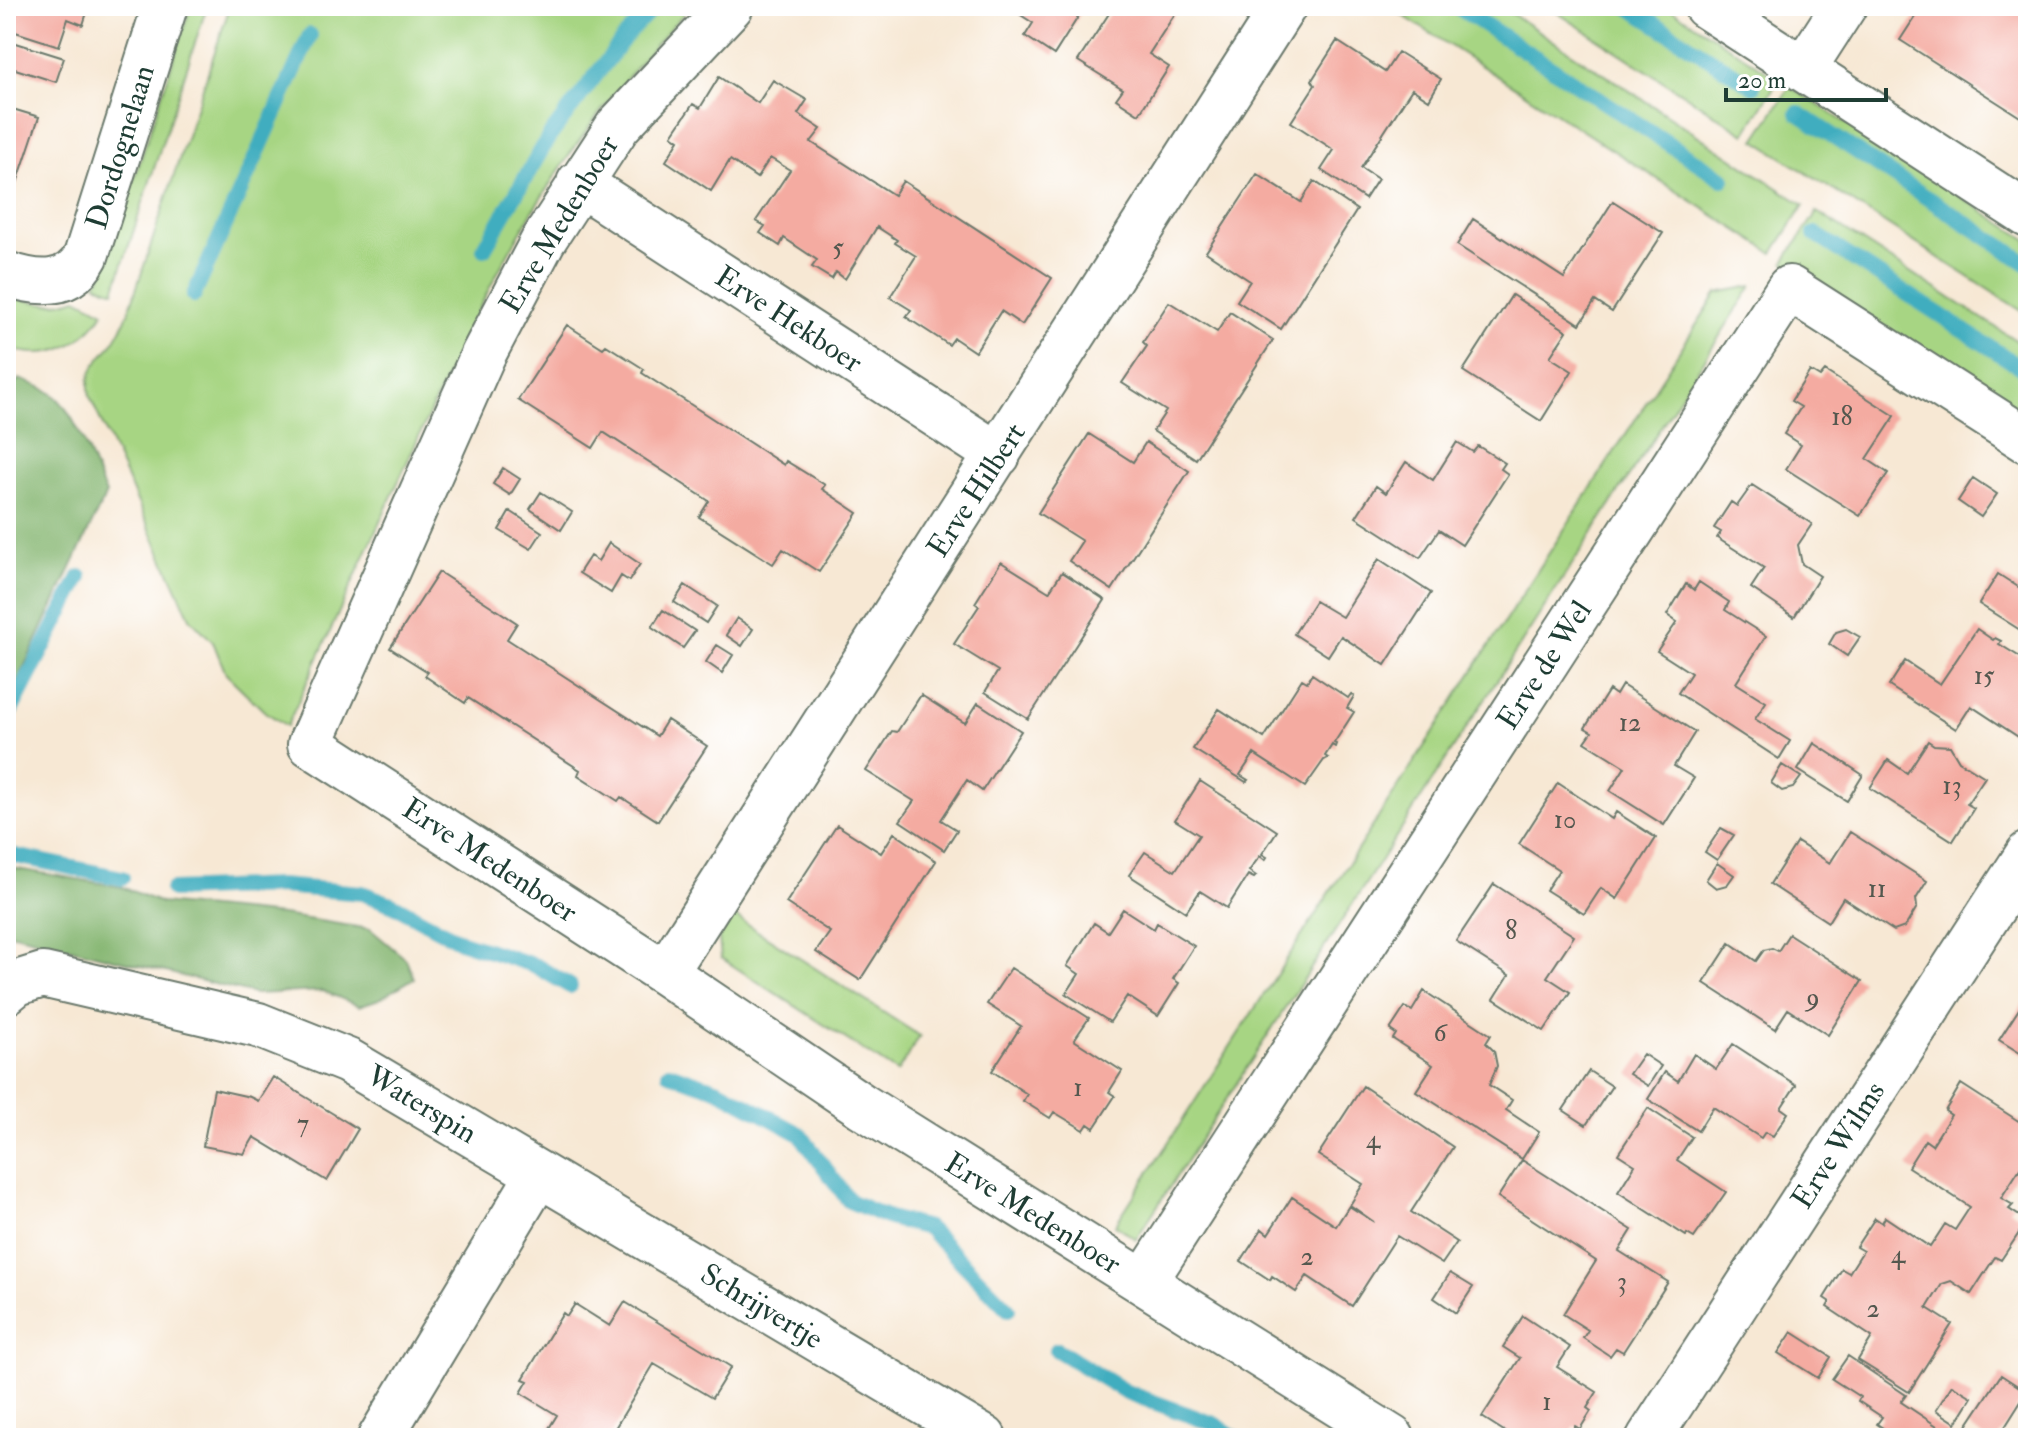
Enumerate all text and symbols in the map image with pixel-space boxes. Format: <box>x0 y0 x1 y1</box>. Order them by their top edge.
scale bar <box>1726 52 1886 102</box>
street label: Dordognelaan <box>78 61 163 234</box>
text: 20 m <box>1738 65 1787 96</box>
street label: Erve Medenboer <box>492 129 627 320</box>
house number: 5 <box>832 232 844 264</box>
street label: Erve Hekboer <box>708 258 869 381</box>
house number: 18 <box>1831 401 1853 433</box>
street label: Erve Hilbert <box>919 416 1034 564</box>
street label: Erve de Wel <box>1489 594 1600 737</box>
house number: 15 <box>1974 660 1995 692</box>
house number: 12 <box>1619 707 1641 739</box>
house number: 13 <box>1942 770 1962 802</box>
street label: Erve Medenboer <box>395 790 584 931</box>
house number: 10 <box>1554 804 1576 836</box>
house number: 11 <box>1868 873 1886 905</box>
house number: 8 <box>1505 915 1517 947</box>
house number: 9 <box>1804 982 1820 1014</box>
house number: 6 <box>1433 1017 1448 1049</box>
street label: Waterspin <box>359 1057 484 1152</box>
house number: 1 <box>1073 1072 1083 1104</box>
street label: Erve Wilms <box>1784 1075 1893 1216</box>
house number: 7 <box>297 1108 309 1140</box>
house number: 4 <box>1366 1124 1381 1156</box>
street label: Erve Medenboer <box>938 1144 1128 1282</box>
house number: 4 <box>1891 1239 1906 1271</box>
house number: 2 <box>1300 1241 1314 1273</box>
street label: Schrijvertje <box>694 1256 830 1357</box>
house number: 3 <box>1617 1266 1627 1298</box>
house number: 2 <box>1866 1293 1880 1325</box>
house number: 1 <box>1542 1386 1552 1418</box>

